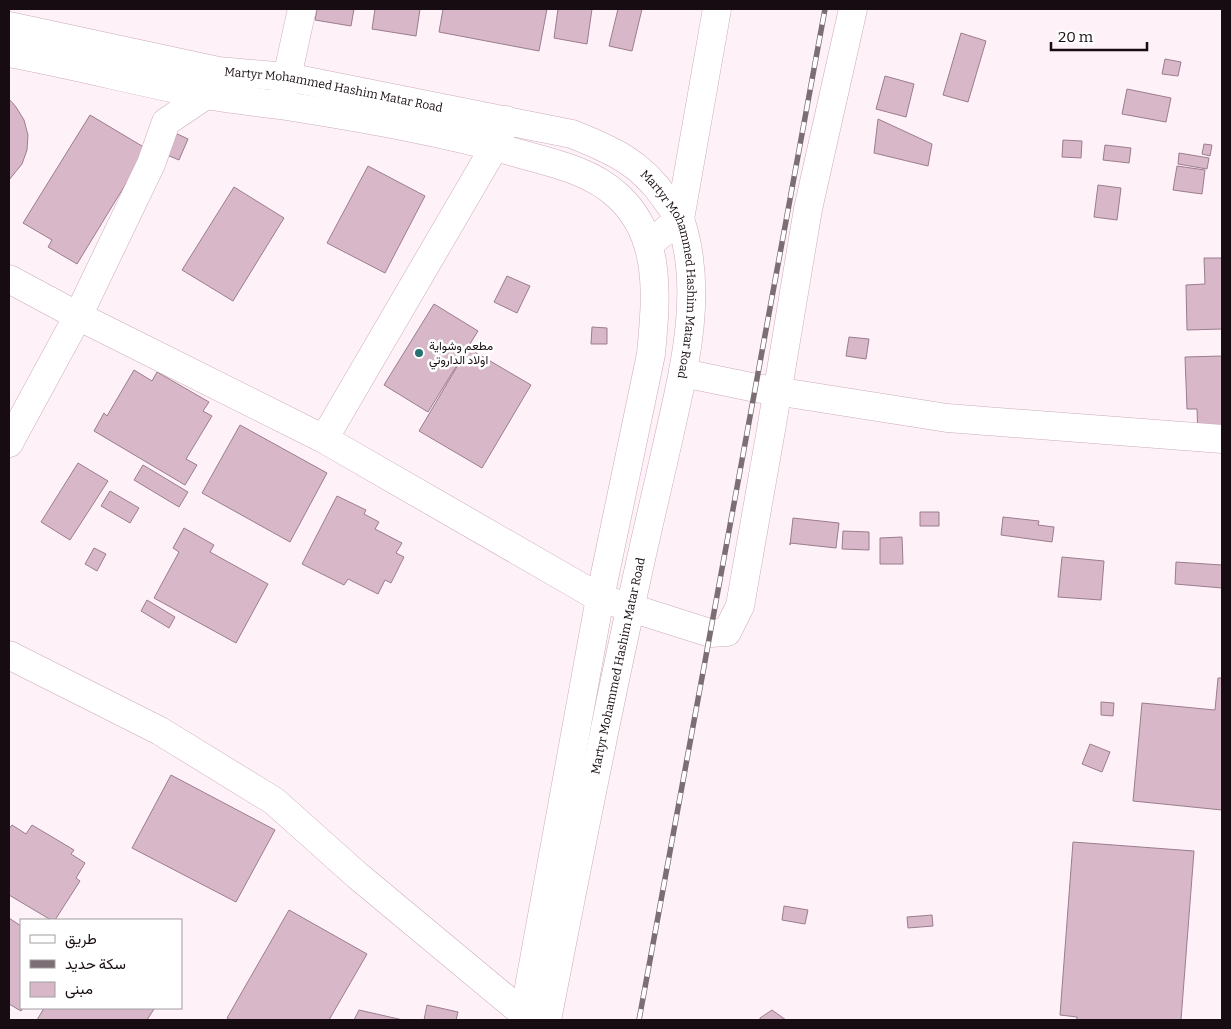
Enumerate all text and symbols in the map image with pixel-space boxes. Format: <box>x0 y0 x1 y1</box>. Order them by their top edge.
scale bar <box>1051 20 1147 52</box>
text: 20 m <box>1058 28 1094 46</box>
street label: Martyr Mohammed Hashim Matar Road <box>224 65 444 115</box>
street label: Martyr Mohammed Hashim Matar Road <box>638 167 698 380</box>
place label: مطعم وشواية اولاد الداروتي <box>429 339 493 370</box>
marker: مطعم وشواية اولاد الداروتي <box>413 347 425 359</box>
street label: Martyr Mohammed Hashim Matar Road <box>588 556 648 776</box>
legend <box>20 919 182 1009</box>
text: طريق <box>65 930 97 949</box>
text: سكة حديد <box>65 955 126 973</box>
text: مبنى <box>65 980 93 999</box>

